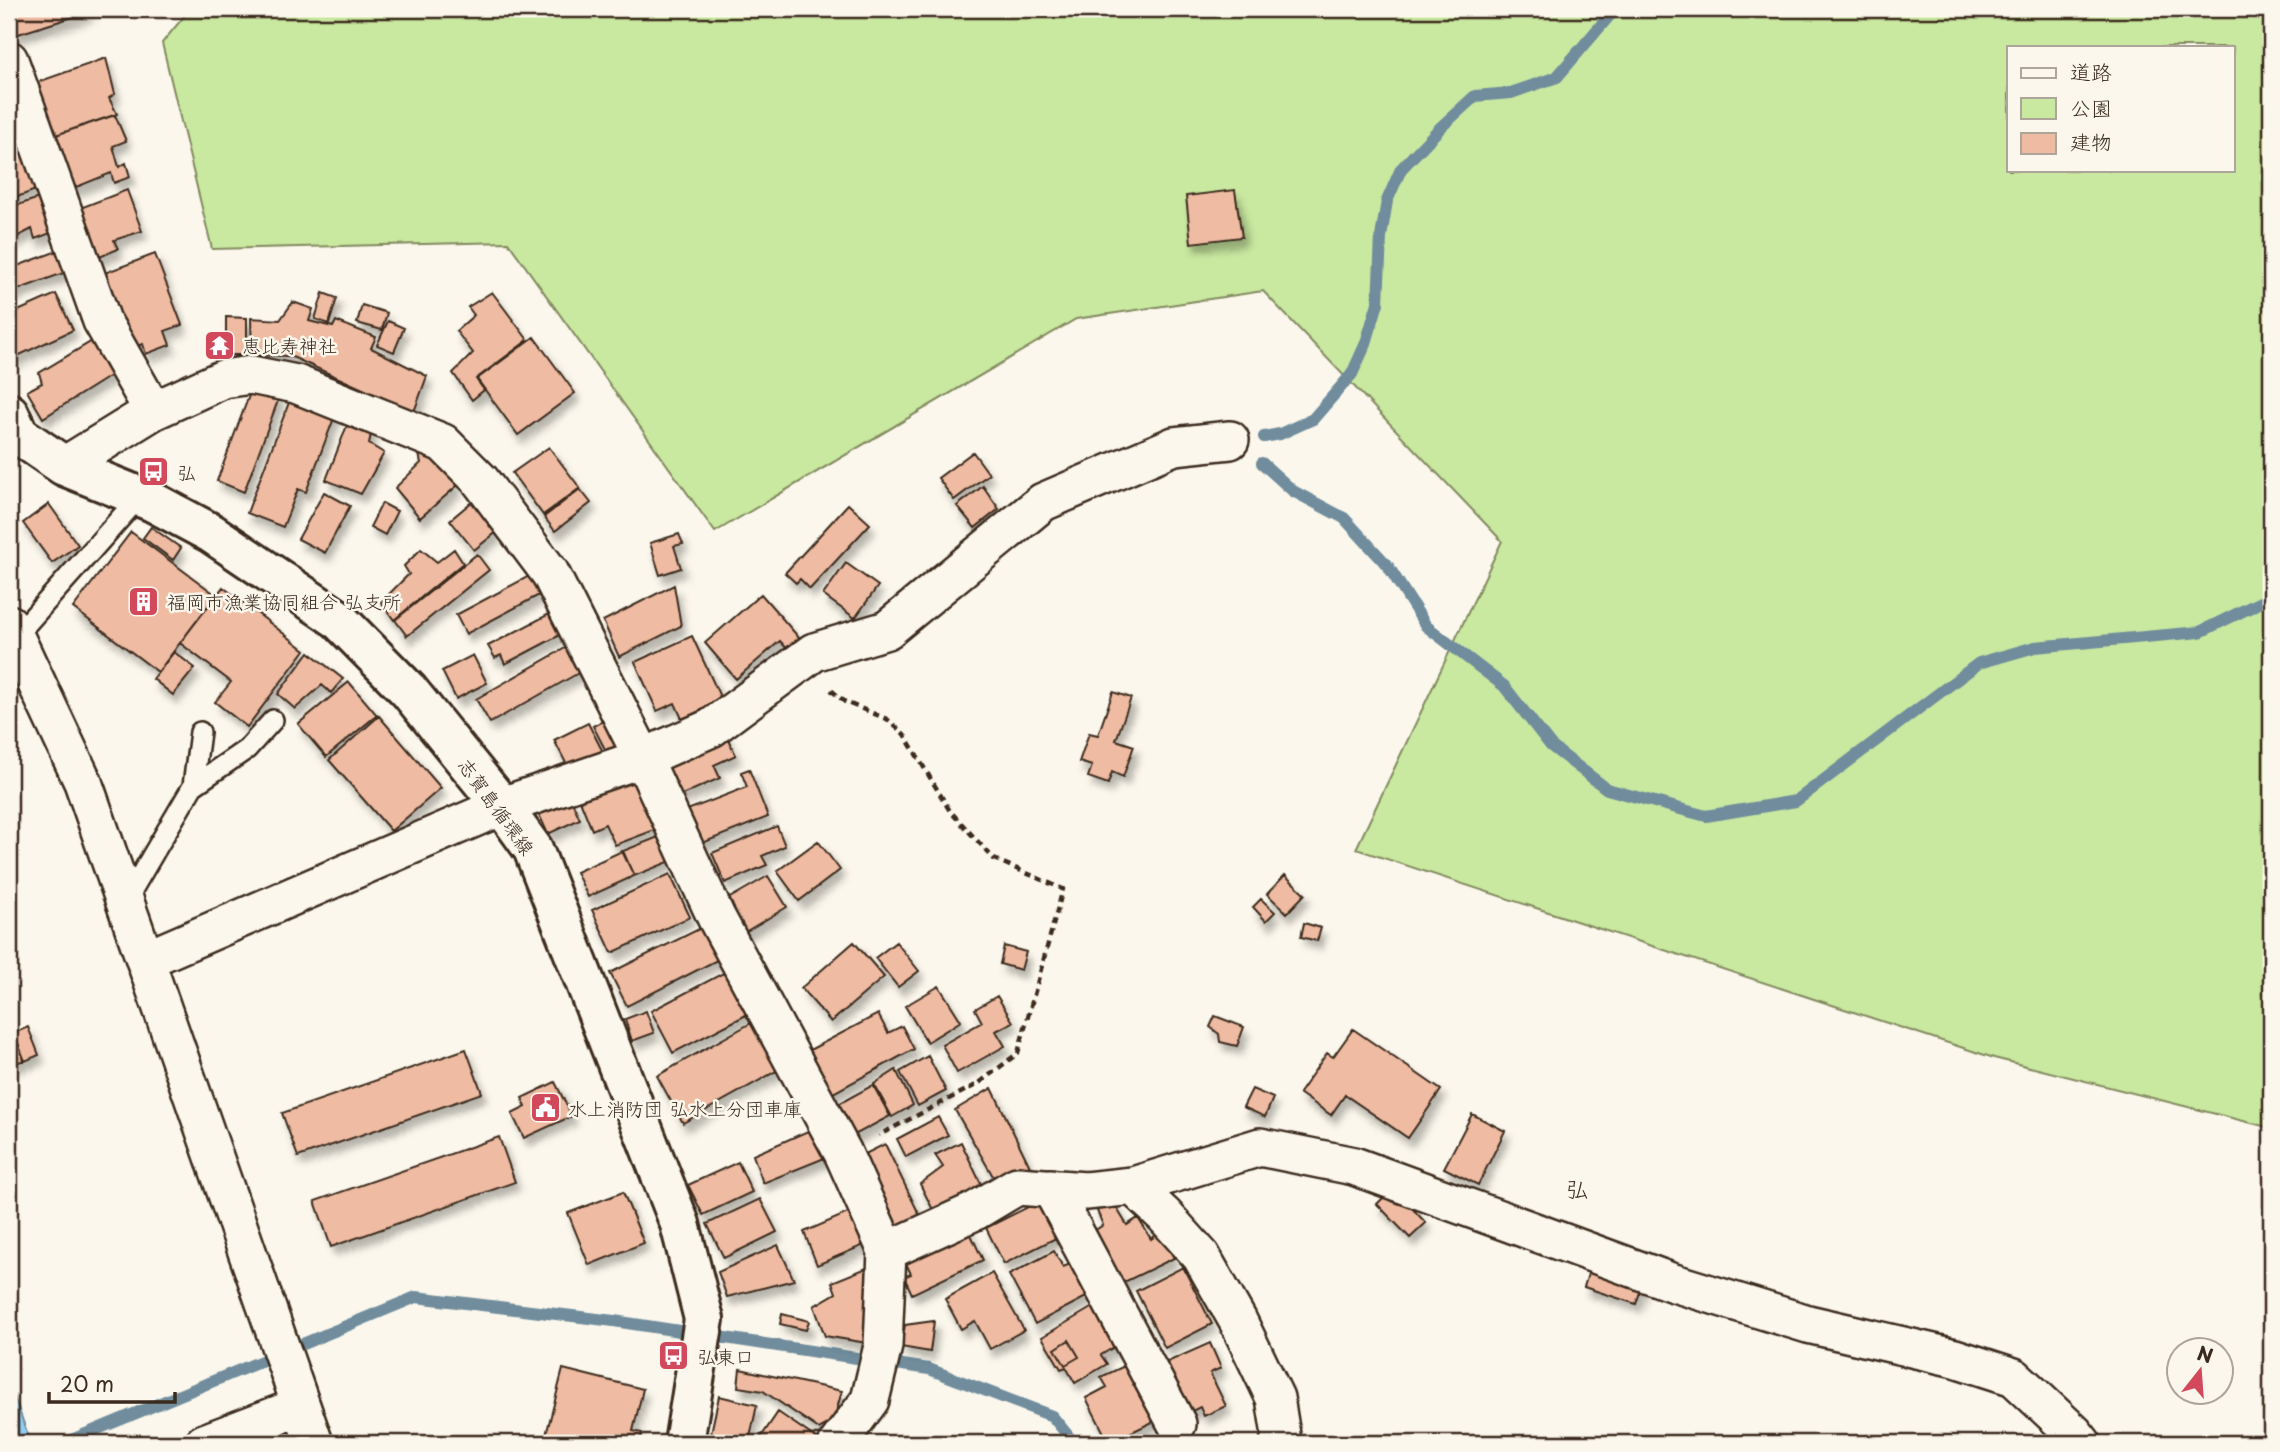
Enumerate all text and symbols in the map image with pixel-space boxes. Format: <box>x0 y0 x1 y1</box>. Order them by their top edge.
legend <box>2007 46 2234 172</box>
text: 道路 <box>2070 55 2112 87</box>
text: 公園 <box>2070 91 2112 123</box>
text: 建物 <box>2070 125 2112 157</box>
temple icon: 恵比寿神社 <box>202 328 236 362</box>
place label: 恵比寿神社 <box>242 331 337 359</box>
bus stop icon: 弘 <box>137 455 171 489</box>
place label: 弘 <box>177 458 196 486</box>
building icon: 福岡市漁業協同組合 弘支所 <box>127 584 161 618</box>
place label: 福岡市漁業協同組合 弘支所 <box>167 587 401 615</box>
street label: 志賀島循環線 <box>452 752 542 860</box>
public building icon: 水上消防団 弘水上分団車庫 <box>528 1091 562 1125</box>
place label: 水上消防団 弘水上分団車庫 <box>568 1094 802 1122</box>
district label: 弘 <box>1566 1171 1589 1206</box>
north arrow <box>2164 1336 2234 1406</box>
text: N <box>2194 1338 2217 1369</box>
bus stop icon: 弘東口 <box>657 1339 691 1373</box>
place label: 弘東口 <box>697 1342 754 1370</box>
scale bar <box>49 1361 175 1405</box>
text: 20 m <box>60 1367 114 1399</box>

